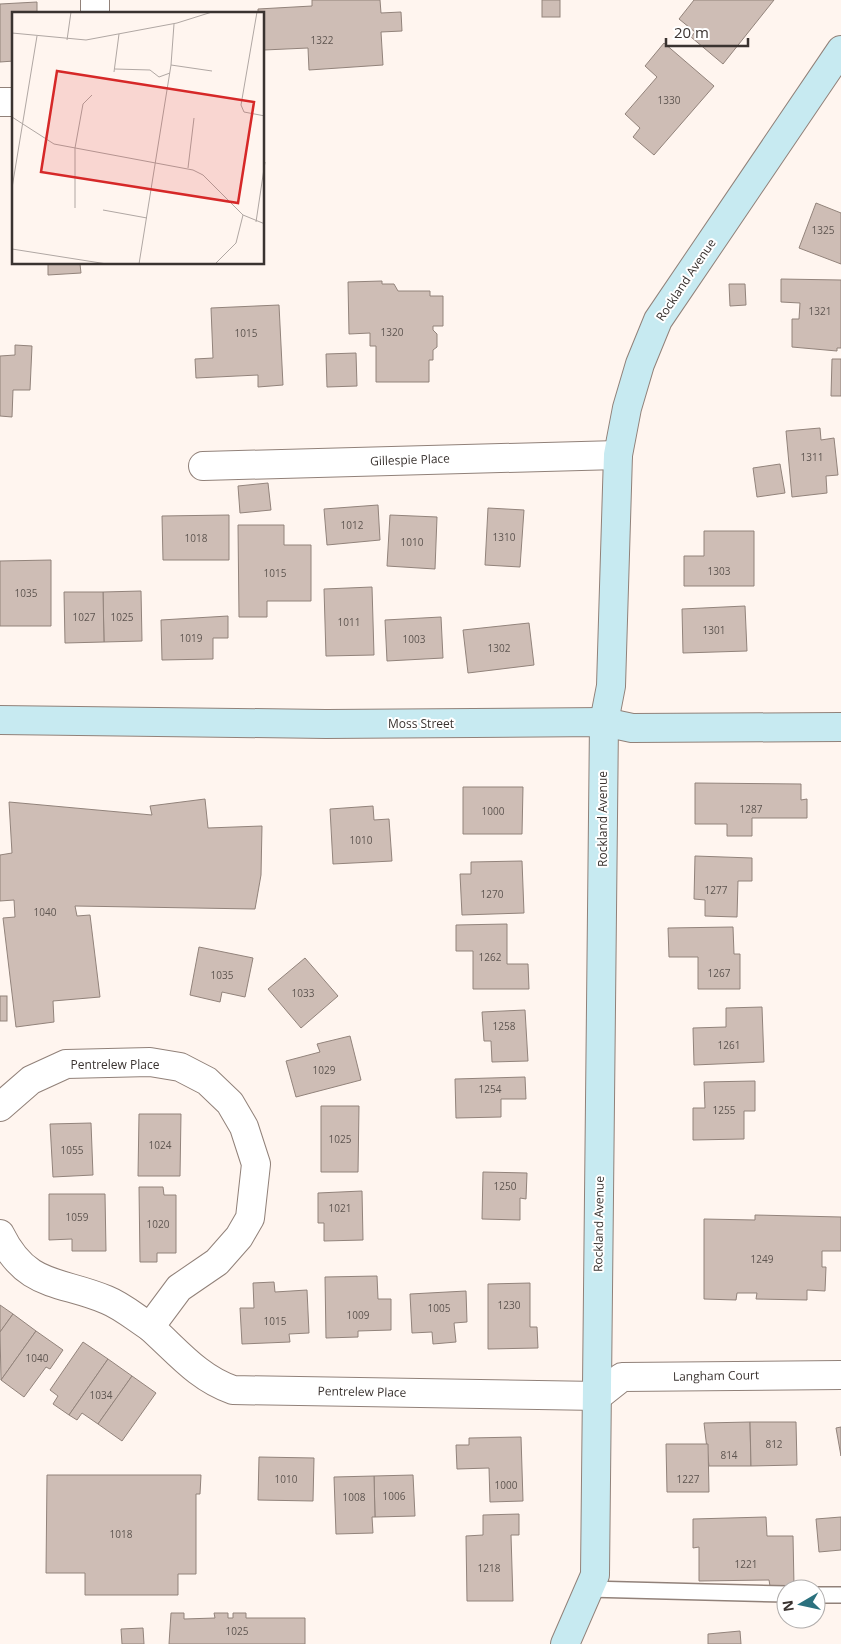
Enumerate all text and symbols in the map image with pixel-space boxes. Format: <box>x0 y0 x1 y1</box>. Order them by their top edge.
inset map <box>12 12 265 265</box>
scale bar <box>666 15 748 47</box>
text: 20 m <box>674 22 709 42</box>
house number: 1322 <box>311 33 334 47</box>
house number: 1330 <box>658 93 681 107</box>
house number: 1325 <box>812 223 835 237</box>
street label: Rockland Avenue <box>652 235 720 324</box>
house number: 1321 <box>809 304 831 318</box>
house number: 1320 <box>381 325 404 339</box>
house number: 1015 <box>235 326 258 340</box>
street label: Gillespie Place <box>370 450 450 469</box>
house number: 1311 <box>801 450 823 464</box>
house number: 1012 <box>341 518 364 532</box>
house number: 1310 <box>493 530 516 544</box>
house number: 1018 <box>185 531 208 545</box>
house number: 1010 <box>401 535 424 549</box>
house number: 1303 <box>708 564 731 578</box>
house number: 1015 <box>264 566 287 580</box>
house number: 1035 <box>15 586 38 600</box>
house number: 1027 <box>73 610 96 624</box>
house number: 1025 <box>111 610 134 624</box>
house number: 1011 <box>338 615 360 629</box>
house number: 1301 <box>703 623 725 637</box>
house number: 1019 <box>180 631 203 645</box>
house number: 1003 <box>403 632 426 646</box>
house number: 1302 <box>488 641 511 655</box>
street label: Moss Street <box>388 715 454 732</box>
street label: Rockland Avenue <box>594 771 611 867</box>
house number: 1287 <box>740 802 763 816</box>
house number: 1000 <box>482 804 505 818</box>
house number: 1010 <box>350 833 373 847</box>
house number: 1277 <box>705 883 728 897</box>
house number: 1270 <box>481 887 504 901</box>
house number: 1040 <box>34 905 57 919</box>
house number: 1262 <box>479 950 502 964</box>
house number: 1267 <box>708 966 731 980</box>
house number: 1035 <box>211 968 234 982</box>
house number: 1033 <box>292 986 315 1000</box>
house number: 1258 <box>493 1019 516 1033</box>
house number: 1261 <box>718 1038 740 1052</box>
street label: Pentrelew Place <box>71 1056 160 1073</box>
house number: 1029 <box>313 1063 336 1077</box>
house number: 1254 <box>479 1082 502 1096</box>
house number: 1255 <box>713 1103 736 1117</box>
house number: 1025 <box>329 1132 352 1146</box>
house number: 1024 <box>149 1138 172 1152</box>
house number: 1055 <box>61 1143 84 1157</box>
street label: Rockland Avenue <box>589 1176 608 1272</box>
house number: 1250 <box>494 1179 517 1193</box>
house number: 1021 <box>329 1201 351 1215</box>
house number: 1059 <box>66 1210 89 1224</box>
house number: 1020 <box>147 1217 170 1231</box>
house number: 1249 <box>751 1252 774 1266</box>
house number: 1230 <box>498 1298 521 1312</box>
house number: 1005 <box>428 1301 451 1315</box>
house number: 1009 <box>347 1308 370 1322</box>
house number: 1015 <box>264 1314 287 1328</box>
house number: 1040 <box>26 1351 49 1365</box>
street label: Langham Court <box>673 1366 759 1385</box>
street label: Pentrelew Place <box>317 1382 407 1401</box>
house number: 1034 <box>90 1388 113 1402</box>
house number: 812 <box>765 1437 783 1451</box>
house number: 814 <box>720 1448 738 1462</box>
house number: 1010 <box>275 1472 298 1486</box>
house number: 1227 <box>677 1472 700 1486</box>
house number: 1000 <box>495 1478 518 1492</box>
house number: 1006 <box>383 1489 406 1503</box>
house number: 1008 <box>343 1490 366 1504</box>
house number: 1018 <box>110 1527 133 1541</box>
house number: 1221 <box>735 1557 757 1571</box>
house number: 1218 <box>478 1561 501 1575</box>
north arrow <box>776 1579 826 1629</box>
text: N <box>777 1599 798 1613</box>
house number: 1025 <box>226 1624 249 1638</box>

